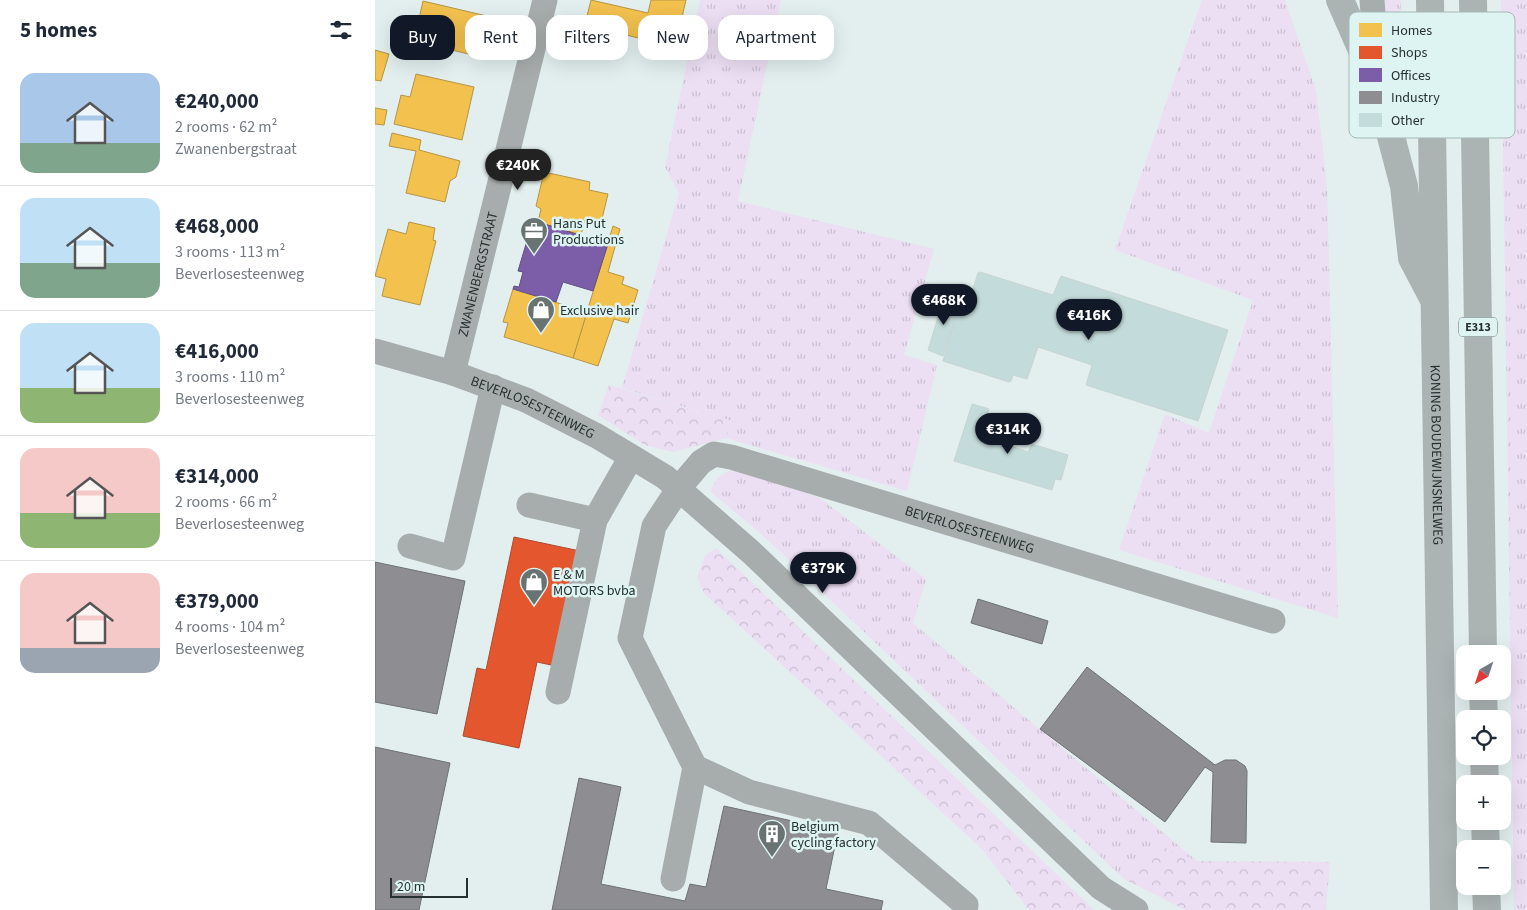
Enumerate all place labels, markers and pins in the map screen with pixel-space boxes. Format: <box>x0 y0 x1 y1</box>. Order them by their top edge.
pin: €240K <box>483 148 553 191</box>
place label: Hans Put Productions <box>553 214 624 250</box>
office icon: Hans Put Productions <box>519 216 549 255</box>
pin: €468K <box>909 284 979 326</box>
shop icon: Exclusive hair <box>526 295 556 334</box>
pin: €416K <box>1054 298 1124 341</box>
place label: Exclusive hair <box>560 301 639 321</box>
pin: €314K <box>973 412 1043 455</box>
pin: €379K <box>788 552 858 594</box>
place label: E & M MOTORS bvba <box>553 565 636 601</box>
shop icon: E & M MOTORS bvba <box>519 567 549 606</box>
place label: Belgium cycling factory <box>791 817 876 853</box>
building icon: Belgium cycling factory <box>757 819 787 858</box>

